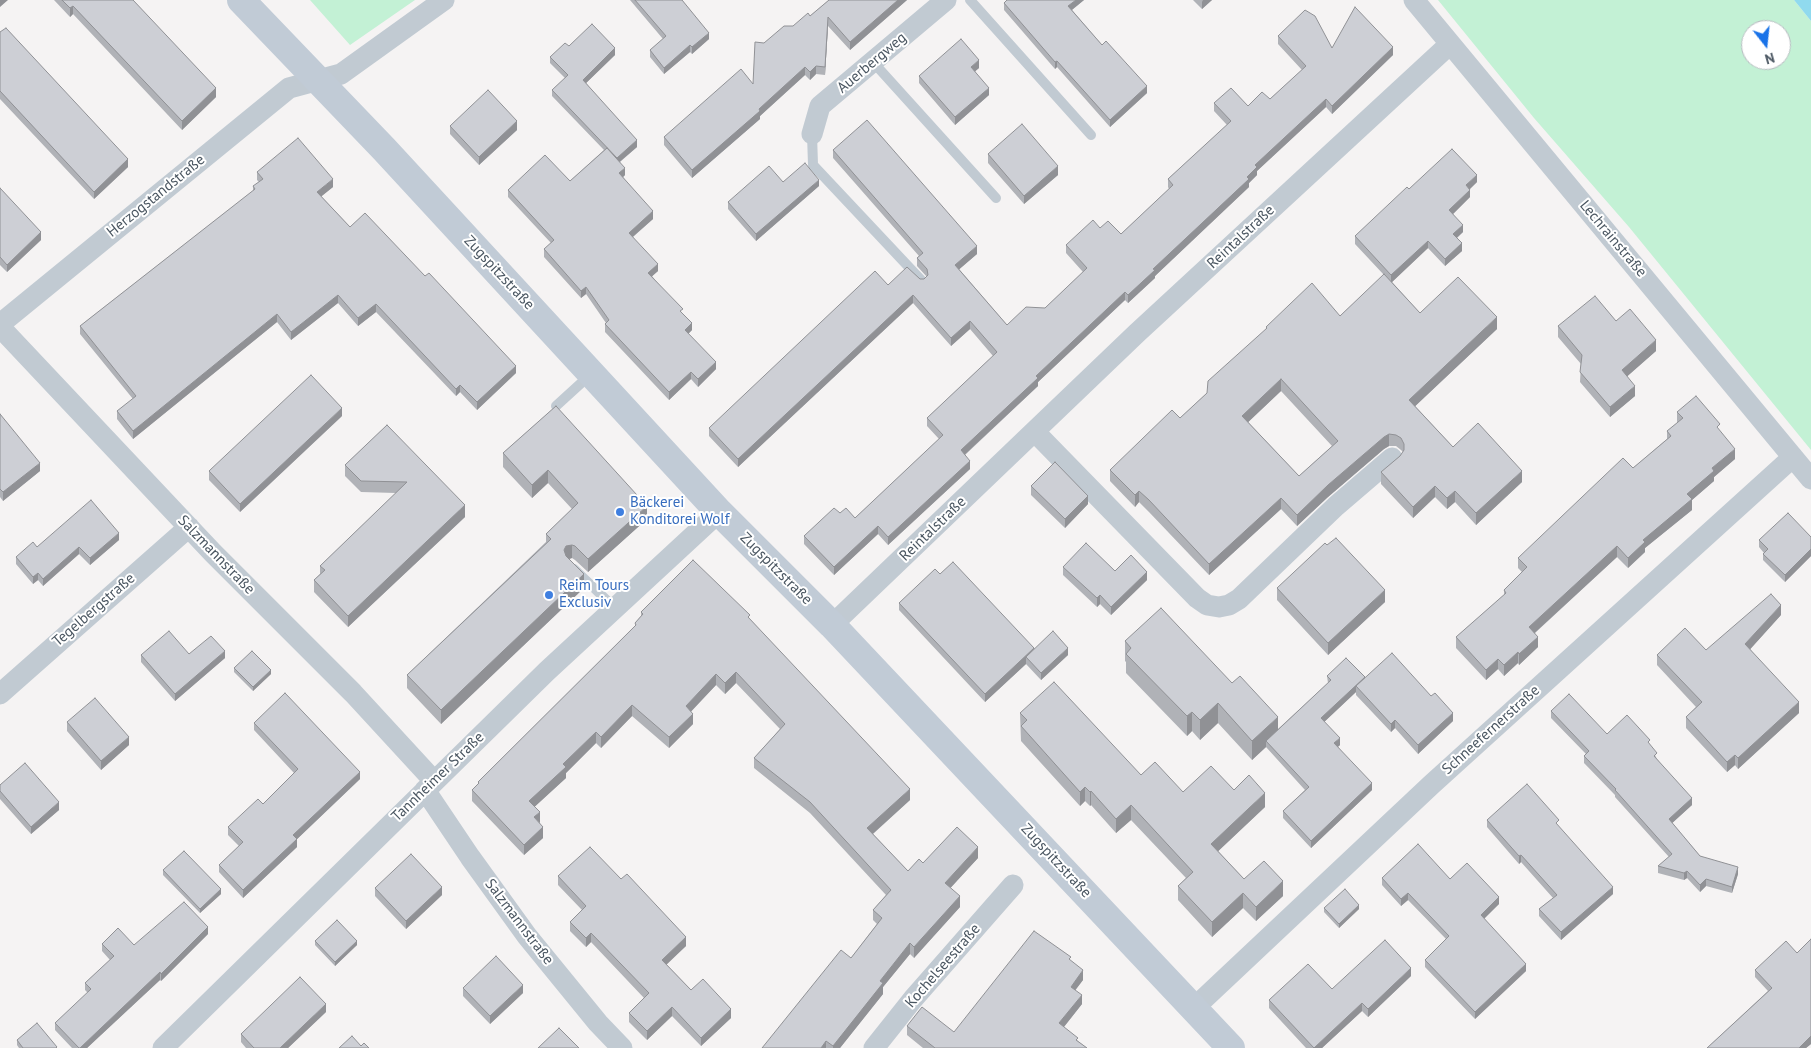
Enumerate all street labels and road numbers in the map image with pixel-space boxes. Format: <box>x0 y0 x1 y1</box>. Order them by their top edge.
street label: Auerbergweg <box>834 29 910 97</box>
street label: Herzogstandstraße <box>103 151 209 241</box>
street label: Lechrainstraße <box>1576 197 1650 281</box>
street label: Reintalstraße <box>1204 201 1278 273</box>
street label: Zugspitzstraße <box>460 232 538 314</box>
street label: Reintalstraße <box>896 493 970 565</box>
street label: Salzmannstraße <box>174 512 258 598</box>
street label: Zugspitzstraße <box>736 529 816 609</box>
street label: Tegelbergstraße <box>49 569 139 651</box>
street label: Schneefernerstraße <box>1439 682 1543 778</box>
street label: Tannheimer Straße <box>388 728 488 826</box>
street label: Zugspitzstraße <box>1017 820 1095 902</box>
street label: Salzmannstraße <box>481 875 557 969</box>
street label: Kochelseestraße <box>902 920 984 1012</box>

